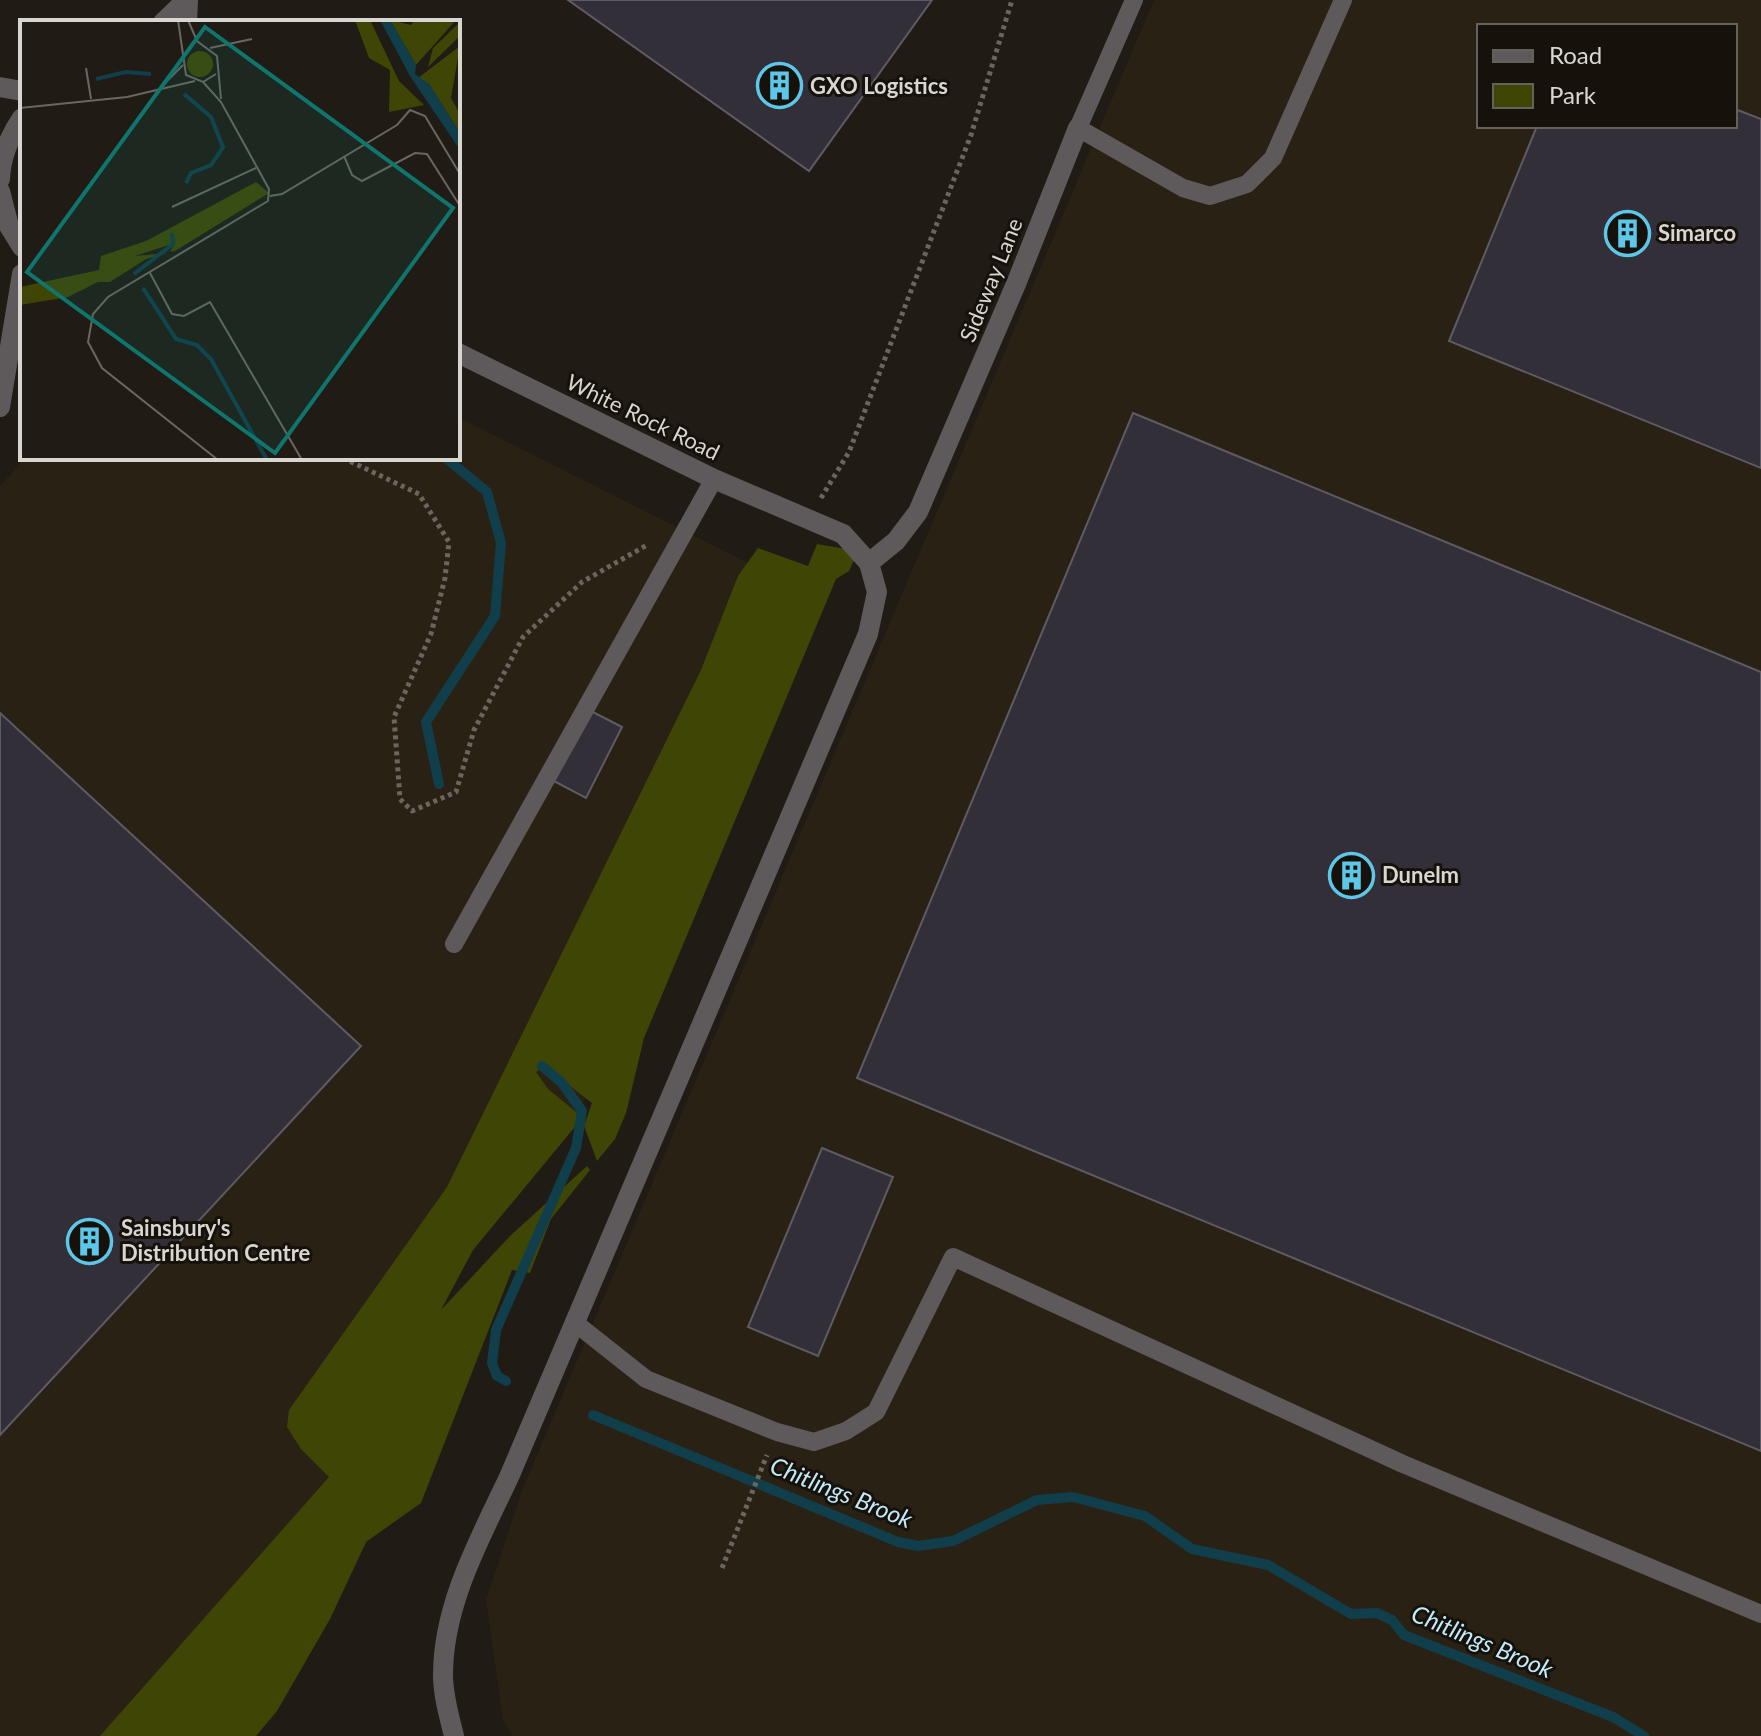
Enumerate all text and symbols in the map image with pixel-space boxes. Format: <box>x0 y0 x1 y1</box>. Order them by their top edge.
inset map <box>20 20 460 460</box>
legend <box>1477 24 1737 128</box>
text: Road <box>1549 40 1602 69</box>
building icon: GXO Logistics <box>755 62 803 110</box>
place label: GXO Logistics <box>810 72 948 99</box>
text: Park <box>1549 80 1597 109</box>
building icon: Simarco <box>1603 209 1651 257</box>
street label: Sideway Lane <box>953 214 1028 346</box>
place label: Simarco <box>1658 219 1736 246</box>
street label: White Rock Road <box>562 368 724 465</box>
building icon: Dunelm <box>1327 851 1375 899</box>
place label: Dunelm <box>1382 861 1459 888</box>
place label: Sainsbury's Distribution Centre <box>121 1214 311 1266</box>
building icon: Sainsbury's Distribution Centre <box>66 1217 114 1265</box>
water label: Chitlings Brook <box>766 1450 917 1533</box>
water label: Chitlings Brook <box>1408 1598 1558 1684</box>

